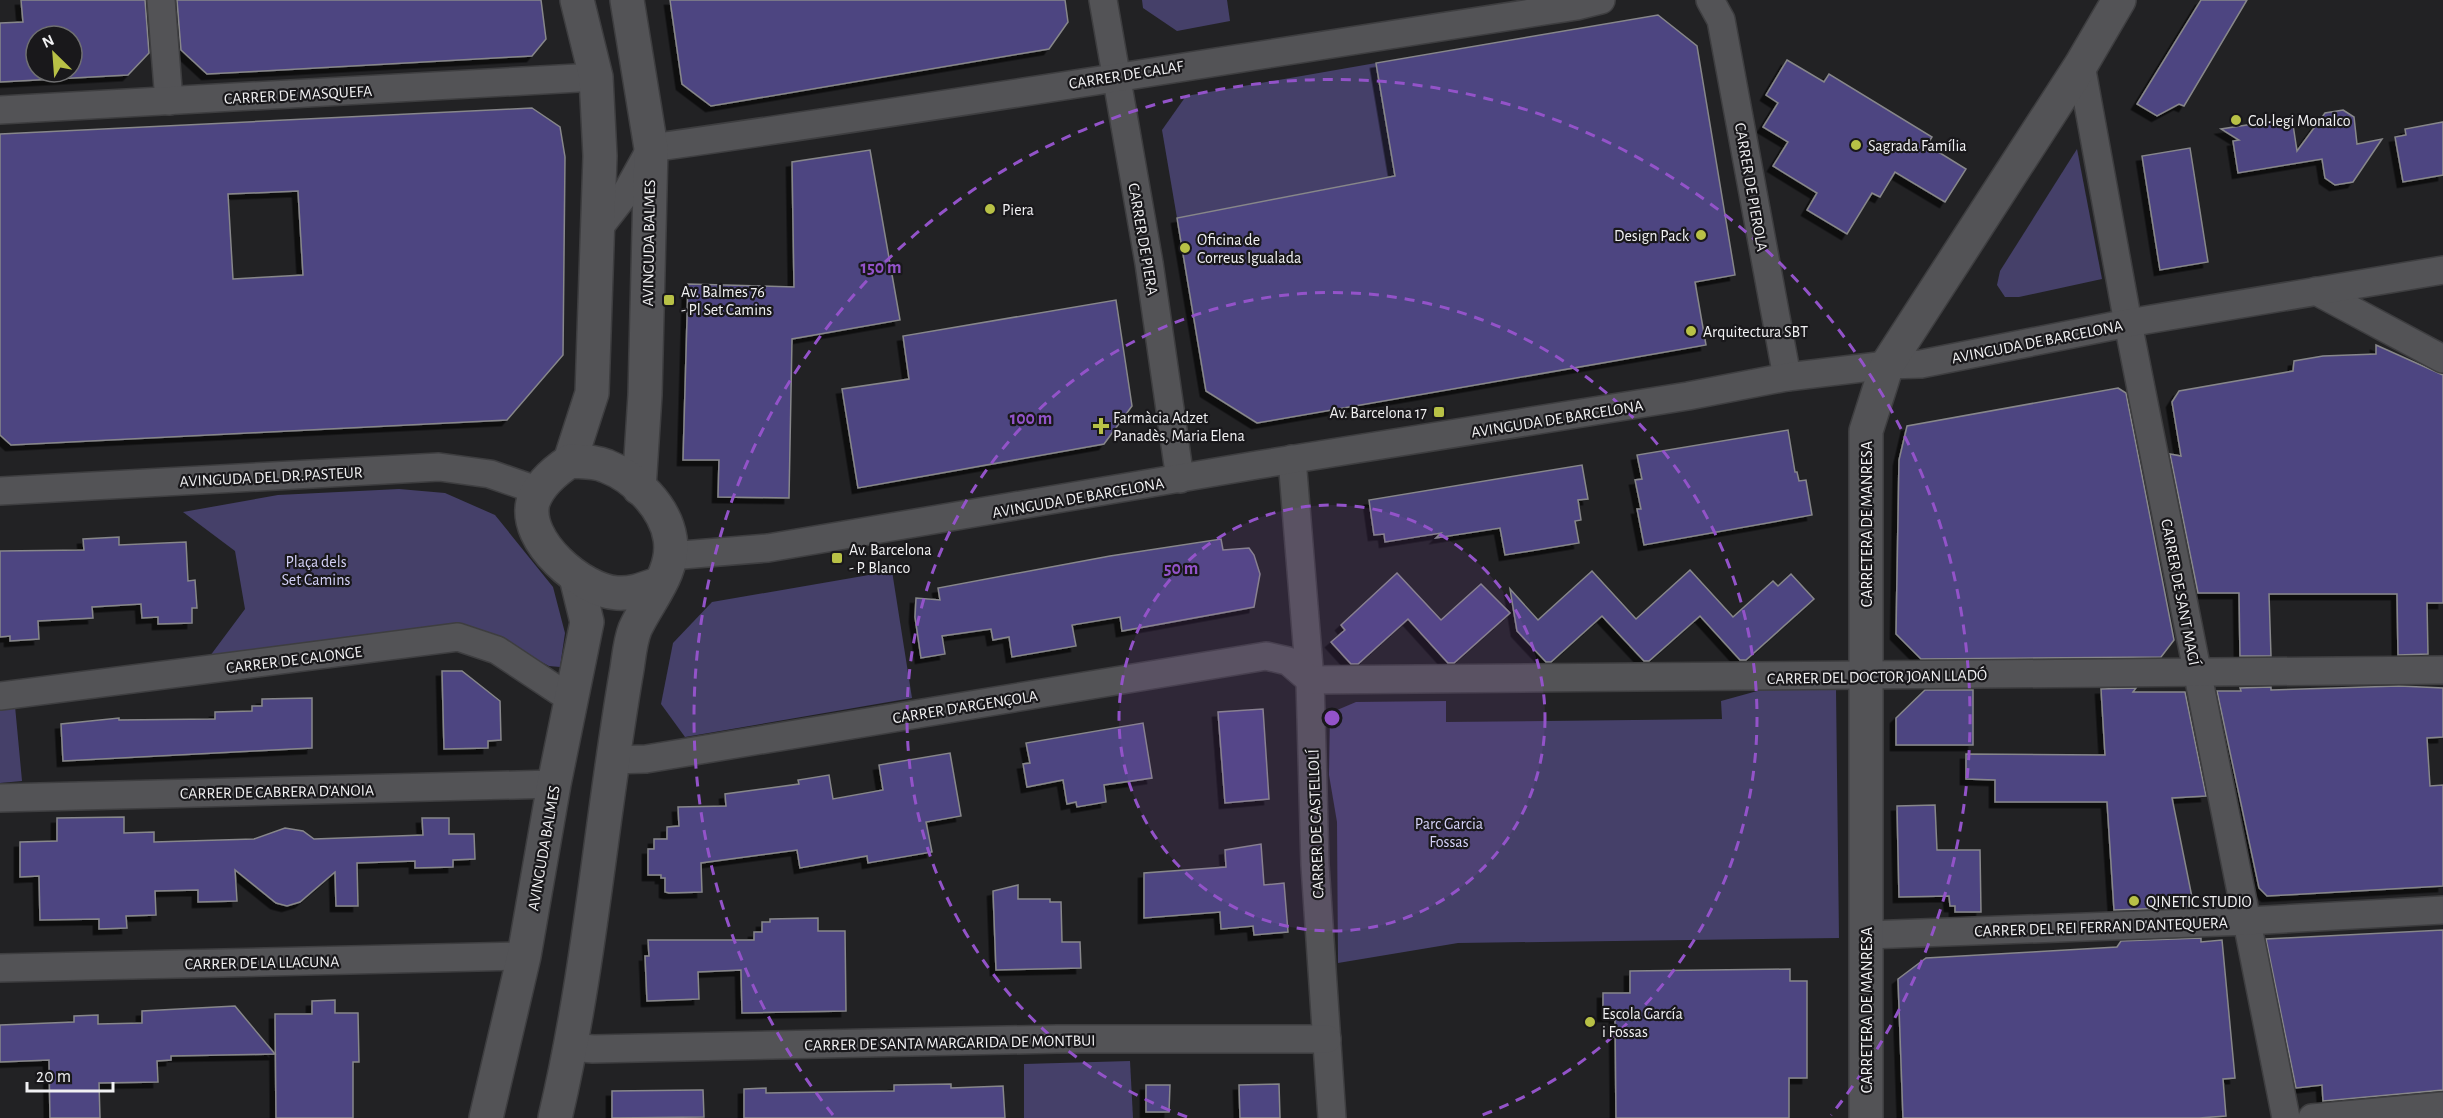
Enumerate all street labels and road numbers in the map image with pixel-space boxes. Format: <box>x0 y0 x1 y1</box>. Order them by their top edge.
street label: CARRER DE CALAF <box>1068 58 1186 92</box>
street label: CARRER DE MASQUEFA <box>224 83 373 108</box>
street label: CARRER DE PIEROLA <box>1732 122 1770 253</box>
street label: AVINGUDA BALMES <box>640 179 658 307</box>
street label: CARRER DE PIERA <box>1125 182 1161 297</box>
street label: AVINGUDA DE BARCELONA <box>1950 318 2124 366</box>
street label: AVINGUDA DE BARCELONA <box>1470 397 1644 441</box>
street label: CARRETERA DE MANRESA <box>1859 441 1875 607</box>
street label: AVINGUDA DEL DR.PASTEUR <box>179 464 363 490</box>
street label: AVINGUDA DE BARCELONA <box>991 475 1165 521</box>
street label: CARRER DE SANT MAGÍ <box>2158 517 2204 667</box>
street label: CARRER DE CALONGE <box>225 644 363 676</box>
street label: CARRER DEL DOCTOR JOAN LLADÓ <box>1767 665 1987 687</box>
street label: CARRER D'ARGENÇOLA <box>891 688 1039 726</box>
street label: CARRER DE CASTELLOLÍ <box>1303 748 1327 899</box>
street label: CARRER DE CABRERA D'ANOIA <box>180 782 374 802</box>
street label: AVINGUDA BALMES <box>525 784 563 912</box>
street label: CARRER DEL REI FERRAN D'ANTEQUERA <box>1974 915 2228 940</box>
street label: CARRETERA DE MANRESA <box>1859 927 1875 1093</box>
street label: CARRER DE LA LLACUNA <box>185 954 339 972</box>
street label: CARRER DE SANTA MARGARIDA DE MONTBUI <box>804 1032 1096 1054</box>

